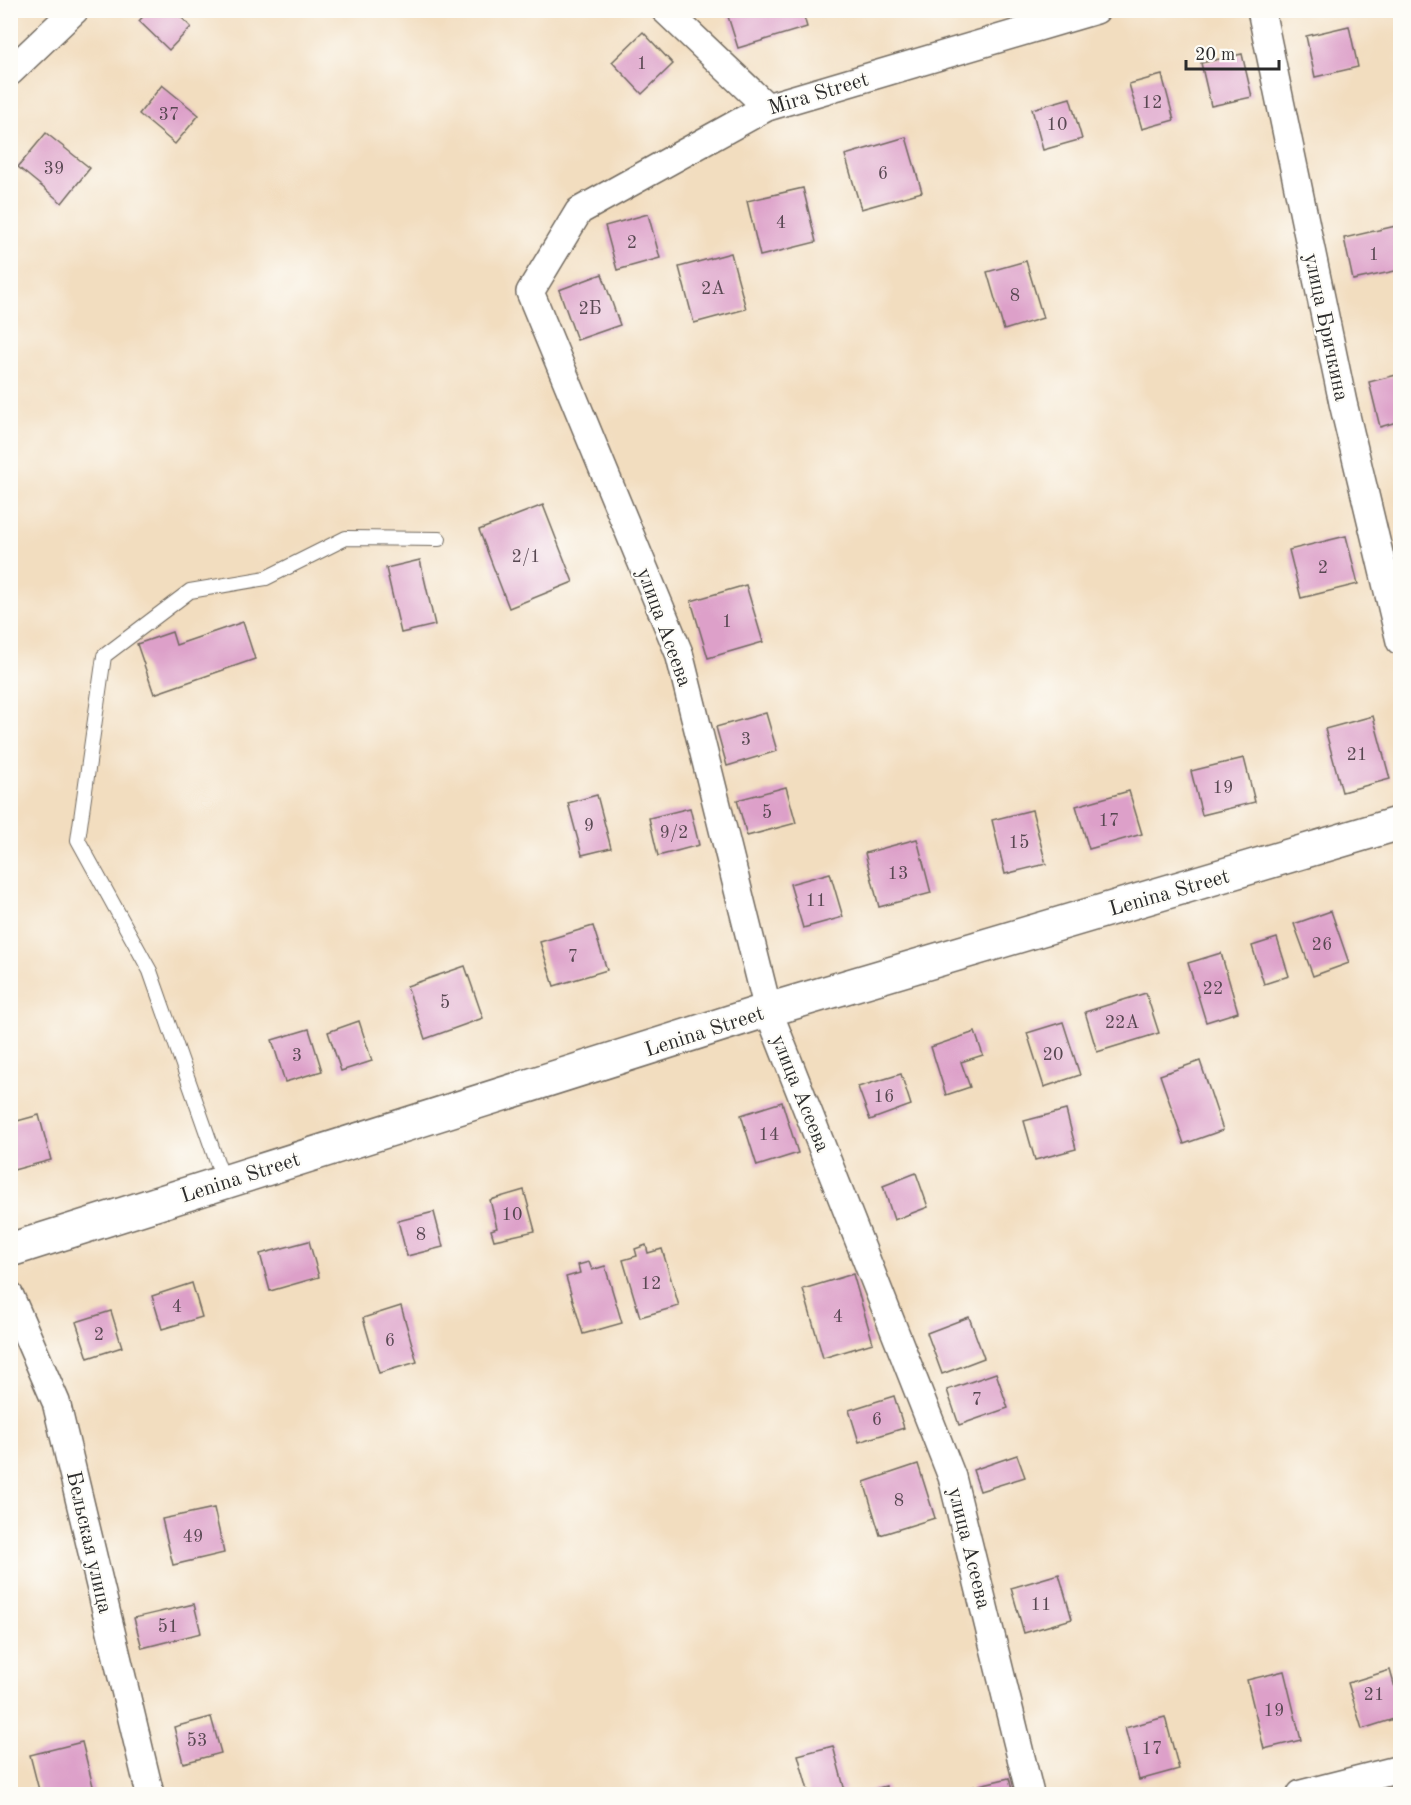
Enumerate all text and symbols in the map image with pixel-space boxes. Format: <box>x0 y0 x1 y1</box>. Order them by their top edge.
scale bar <box>1186 33 1279 71</box>
text: 20 m <box>1195 46 1235 64</box>
house number: 1 <box>637 55 647 73</box>
street label: Mira Street <box>766 69 871 120</box>
house number: 12 <box>1142 94 1162 112</box>
house number: 37 <box>159 106 179 124</box>
house number: 10 <box>1047 116 1067 134</box>
house number: 39 <box>44 160 64 178</box>
house number: 6 <box>878 165 888 183</box>
house number: 4 <box>776 214 786 232</box>
house number: 2 <box>627 234 637 252</box>
house number: 1 <box>1369 246 1379 264</box>
street label: улица Бричкина <box>1300 251 1351 403</box>
house number: 2А <box>701 280 725 298</box>
house number: 8 <box>1010 287 1020 305</box>
house number: 2Б <box>578 300 602 318</box>
house number: 2/1 <box>512 548 540 566</box>
house number: 2 <box>1318 559 1328 577</box>
street label: улица Асеева <box>632 565 695 690</box>
house number: 1 <box>722 613 732 631</box>
house number: 3 <box>741 731 751 749</box>
house number: 21 <box>1347 746 1367 764</box>
house number: 19 <box>1213 779 1233 797</box>
house number: 5 <box>762 804 772 822</box>
house number: 17 <box>1099 812 1119 830</box>
house number: 9 <box>584 817 594 835</box>
house number: 9/2 <box>660 824 688 842</box>
house number: 15 <box>1009 834 1029 852</box>
house number: 13 <box>888 865 908 883</box>
street label: Lenina Street <box>1107 866 1232 921</box>
house number: 11 <box>806 892 826 910</box>
house number: 26 <box>1312 936 1332 954</box>
house number: 7 <box>568 948 578 966</box>
house number: 22 <box>1203 980 1223 998</box>
house number: 5 <box>440 994 450 1012</box>
street label: Lenina Street <box>642 1003 767 1062</box>
house number: 22А <box>1105 1014 1140 1032</box>
street label: улица Асеева <box>767 1032 833 1155</box>
house number: 20 <box>1043 1046 1063 1064</box>
house number: 3 <box>292 1047 302 1065</box>
house number: 16 <box>874 1088 894 1106</box>
house number: 14 <box>759 1126 779 1144</box>
street label: Lenina Street <box>178 1149 303 1208</box>
house number: 10 <box>502 1206 522 1224</box>
house number: 8 <box>416 1226 426 1244</box>
house number: 12 <box>641 1275 661 1293</box>
house number: 4 <box>172 1298 182 1316</box>
house number: 4 <box>833 1308 843 1326</box>
house number: 2 <box>94 1326 104 1344</box>
house number: 6 <box>385 1332 395 1350</box>
house number: 7 <box>972 1391 982 1409</box>
house number: 6 <box>872 1411 882 1429</box>
street label: Бельская улица <box>62 1469 115 1616</box>
street label: улица Асеева <box>943 1485 994 1611</box>
house number: 8 <box>894 1492 904 1510</box>
house number: 49 <box>183 1528 203 1546</box>
house number: 11 <box>1031 1596 1051 1614</box>
house number: 51 <box>158 1618 178 1636</box>
house number: 21 <box>1364 1686 1384 1704</box>
house number: 19 <box>1264 1702 1284 1720</box>
house number: 53 <box>187 1732 207 1750</box>
house number: 17 <box>1142 1740 1162 1758</box>

